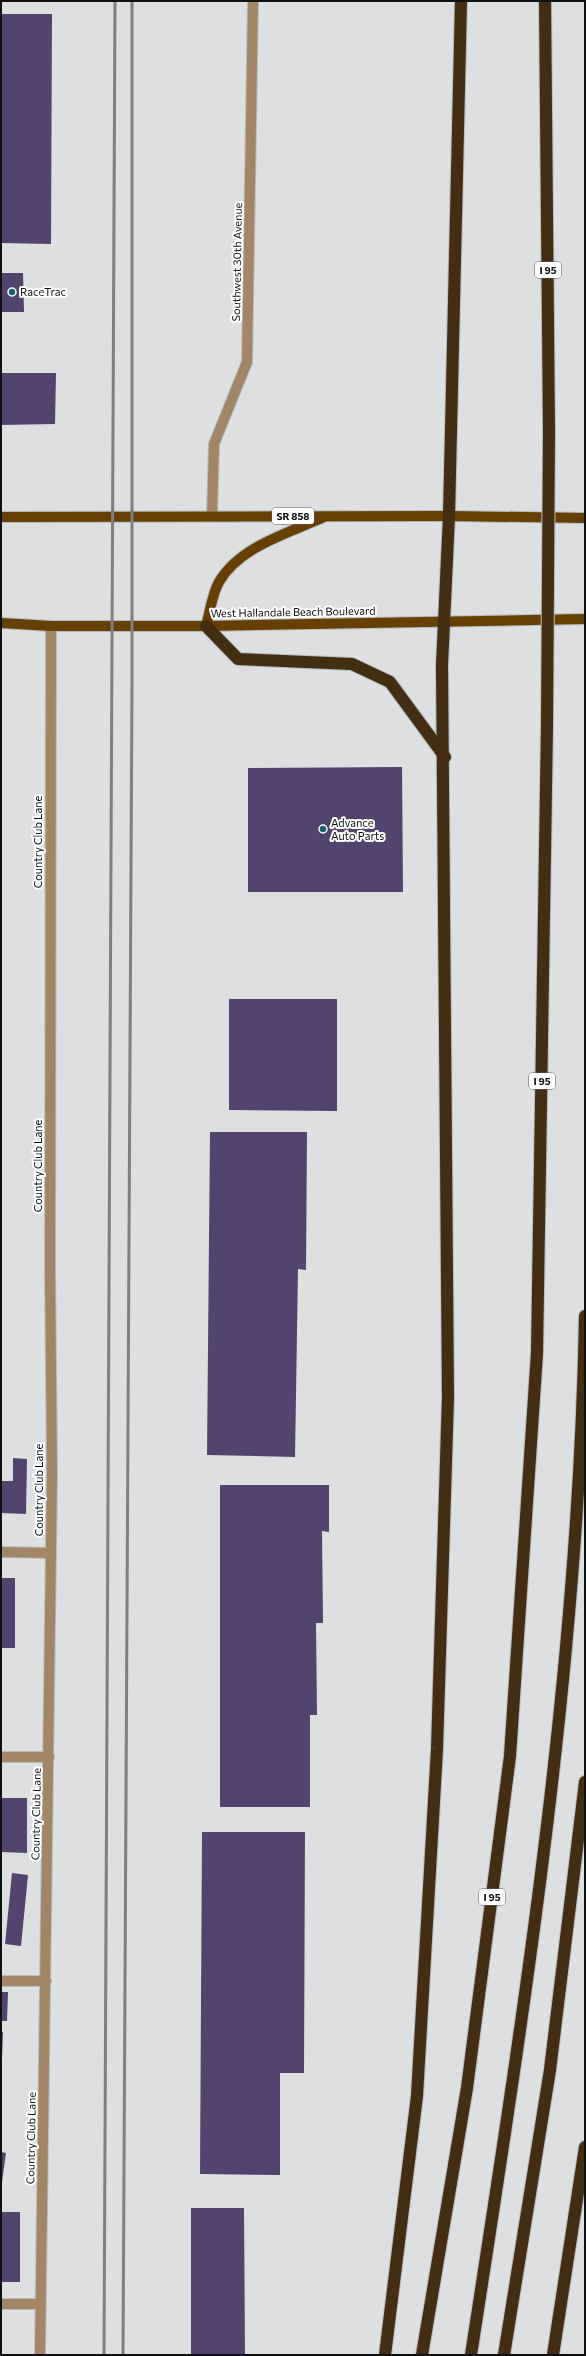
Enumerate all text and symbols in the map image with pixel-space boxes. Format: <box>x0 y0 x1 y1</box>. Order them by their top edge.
street label: Southwest 30th Avenue <box>229 202 244 322</box>
road number: I 95 <box>535 262 561 278</box>
place label: RaceTrac <box>20 285 66 298</box>
marker: RaceTrac <box>7 287 17 297</box>
road number: SR 858 <box>272 508 314 524</box>
street label: West Hallandale Beach Boulevard <box>210 604 376 619</box>
street label: Country Club Lane <box>31 796 44 888</box>
place label: Advance Auto Parts <box>331 816 384 842</box>
marker: Advance Auto Parts <box>318 824 328 834</box>
road number: I 95 <box>529 1073 555 1089</box>
street label: Country Club Lane <box>31 1120 44 1212</box>
street label: Country Club Lane <box>32 1444 45 1536</box>
street label: Country Club Lane <box>28 1767 43 1860</box>
road number: I 95 <box>479 1889 505 1905</box>
street label: Country Club Lane <box>23 2091 38 2184</box>

